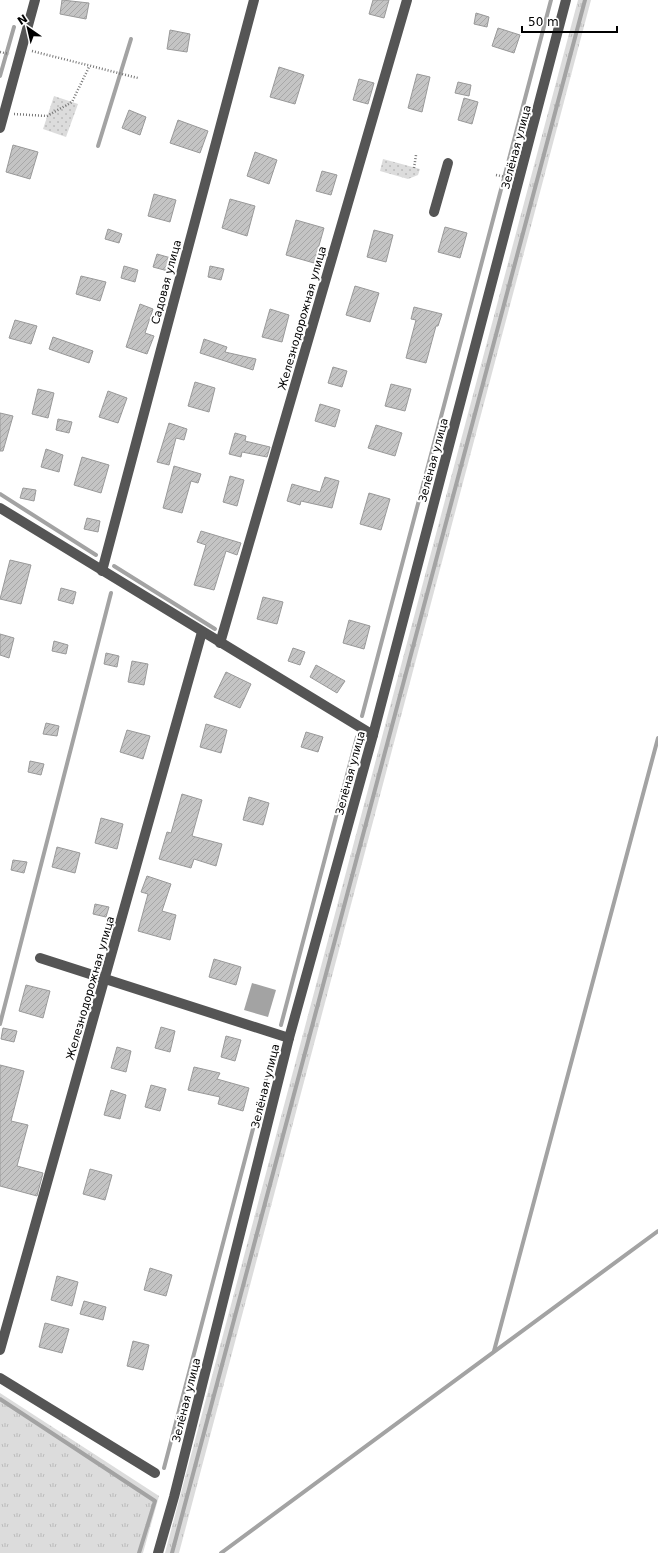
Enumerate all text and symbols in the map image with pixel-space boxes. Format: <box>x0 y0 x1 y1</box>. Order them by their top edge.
north arrow <box>8 8 48 48</box>
scale bar <box>522 8 617 34</box>
text: N <box>15 12 30 28</box>
text: 50 m <box>528 15 559 29</box>
street label: Зелёная улица <box>499 104 534 191</box>
street label: Садовая улица <box>149 238 184 326</box>
street label: Железнодорожная улица <box>276 245 329 392</box>
street label: Зелёная улица <box>416 417 451 504</box>
street label: Зелёная улица <box>333 730 368 817</box>
street label: Железнодорожная улица <box>64 915 117 1062</box>
street label: Зелёная улица <box>249 1043 282 1130</box>
street label: Зелёная улица <box>170 1357 203 1444</box>

